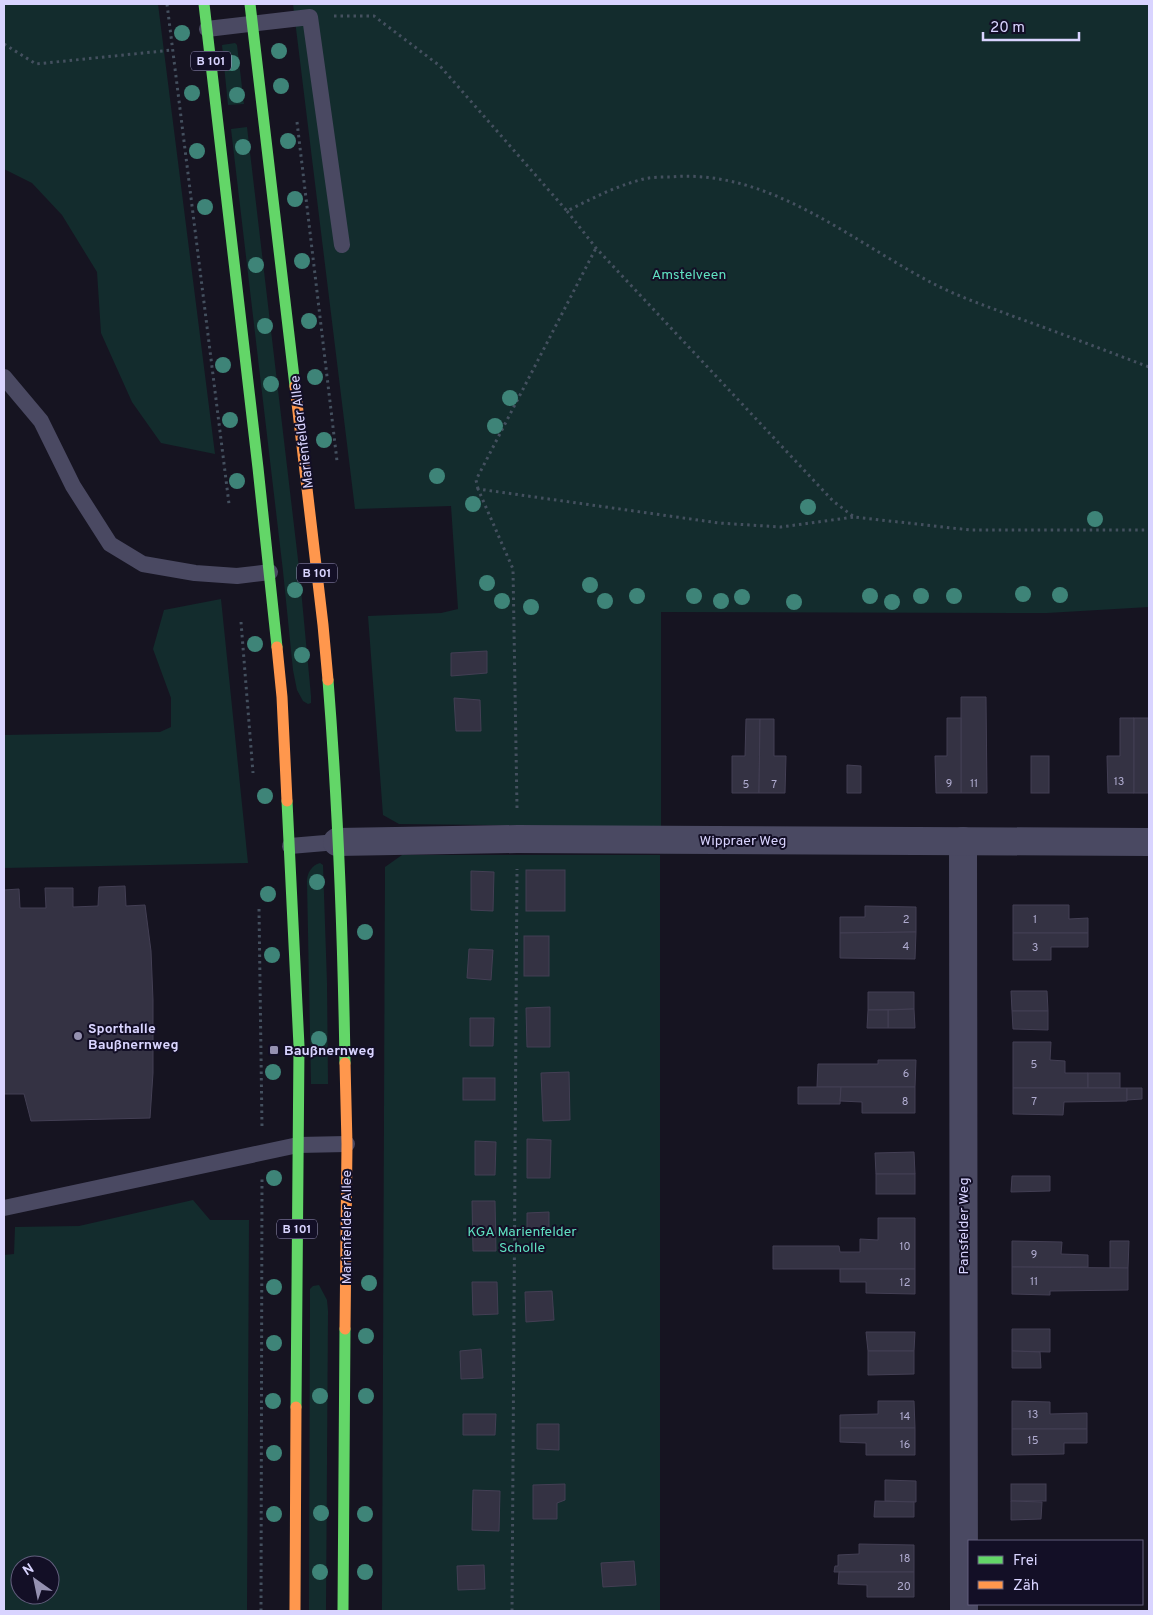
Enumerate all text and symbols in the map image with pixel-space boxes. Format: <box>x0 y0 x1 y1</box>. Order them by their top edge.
scale bar <box>983 10 1079 42</box>
text: 20 m <box>990 19 1025 38</box>
road number: B 101 <box>191 51 231 70</box>
park label: Amstelveen <box>652 267 726 284</box>
street label: Marienfelder Allee <box>287 374 318 490</box>
road number: B 101 <box>297 564 337 582</box>
house number: 13 <box>1114 775 1124 789</box>
house number: 9 <box>946 777 952 791</box>
house number: 11 <box>970 777 978 791</box>
house number: 5 <box>743 778 750 792</box>
house number: 7 <box>771 778 777 792</box>
street label: Wippraer Weg <box>699 833 787 850</box>
house number: 2 <box>903 913 909 927</box>
house number: 1 <box>1033 913 1037 927</box>
house number: 4 <box>903 940 910 954</box>
house number: 3 <box>1032 941 1038 955</box>
place label: Sporthalle Baußnernweg <box>88 1021 179 1054</box>
marker: Sporthalle Baußnernweg <box>72 1030 84 1042</box>
place label: Baußnernweg <box>284 1043 375 1060</box>
marker: Baußnernweg <box>268 1044 280 1056</box>
house number: 5 <box>1031 1058 1038 1072</box>
house number: 6 <box>903 1067 909 1081</box>
house number: 8 <box>902 1095 908 1109</box>
house number: 7 <box>1031 1095 1037 1109</box>
street label: Marienfelder Allee <box>339 1170 356 1284</box>
street label: Pansfelder Weg <box>956 1177 973 1275</box>
road number: B 101 <box>277 1220 317 1238</box>
park label: KGA Marienfelder Scholle <box>467 1224 577 1257</box>
house number: 10 <box>899 1240 911 1254</box>
house number: 9 <box>1031 1248 1037 1262</box>
house number: 11 <box>1030 1275 1038 1289</box>
house number: 12 <box>900 1276 910 1290</box>
house number: 13 <box>1028 1408 1038 1422</box>
house number: 14 <box>900 1410 911 1424</box>
house number: 15 <box>1028 1434 1039 1448</box>
house number: 16 <box>900 1438 910 1452</box>
legend <box>968 1540 1143 1605</box>
house number: 18 <box>900 1552 910 1566</box>
text: Frei <box>1013 1552 1038 1571</box>
north arrow <box>10 1555 60 1605</box>
text: N <box>20 1560 38 1580</box>
text: Zäh <box>1013 1577 1039 1596</box>
house number: 20 <box>897 1580 911 1594</box>

